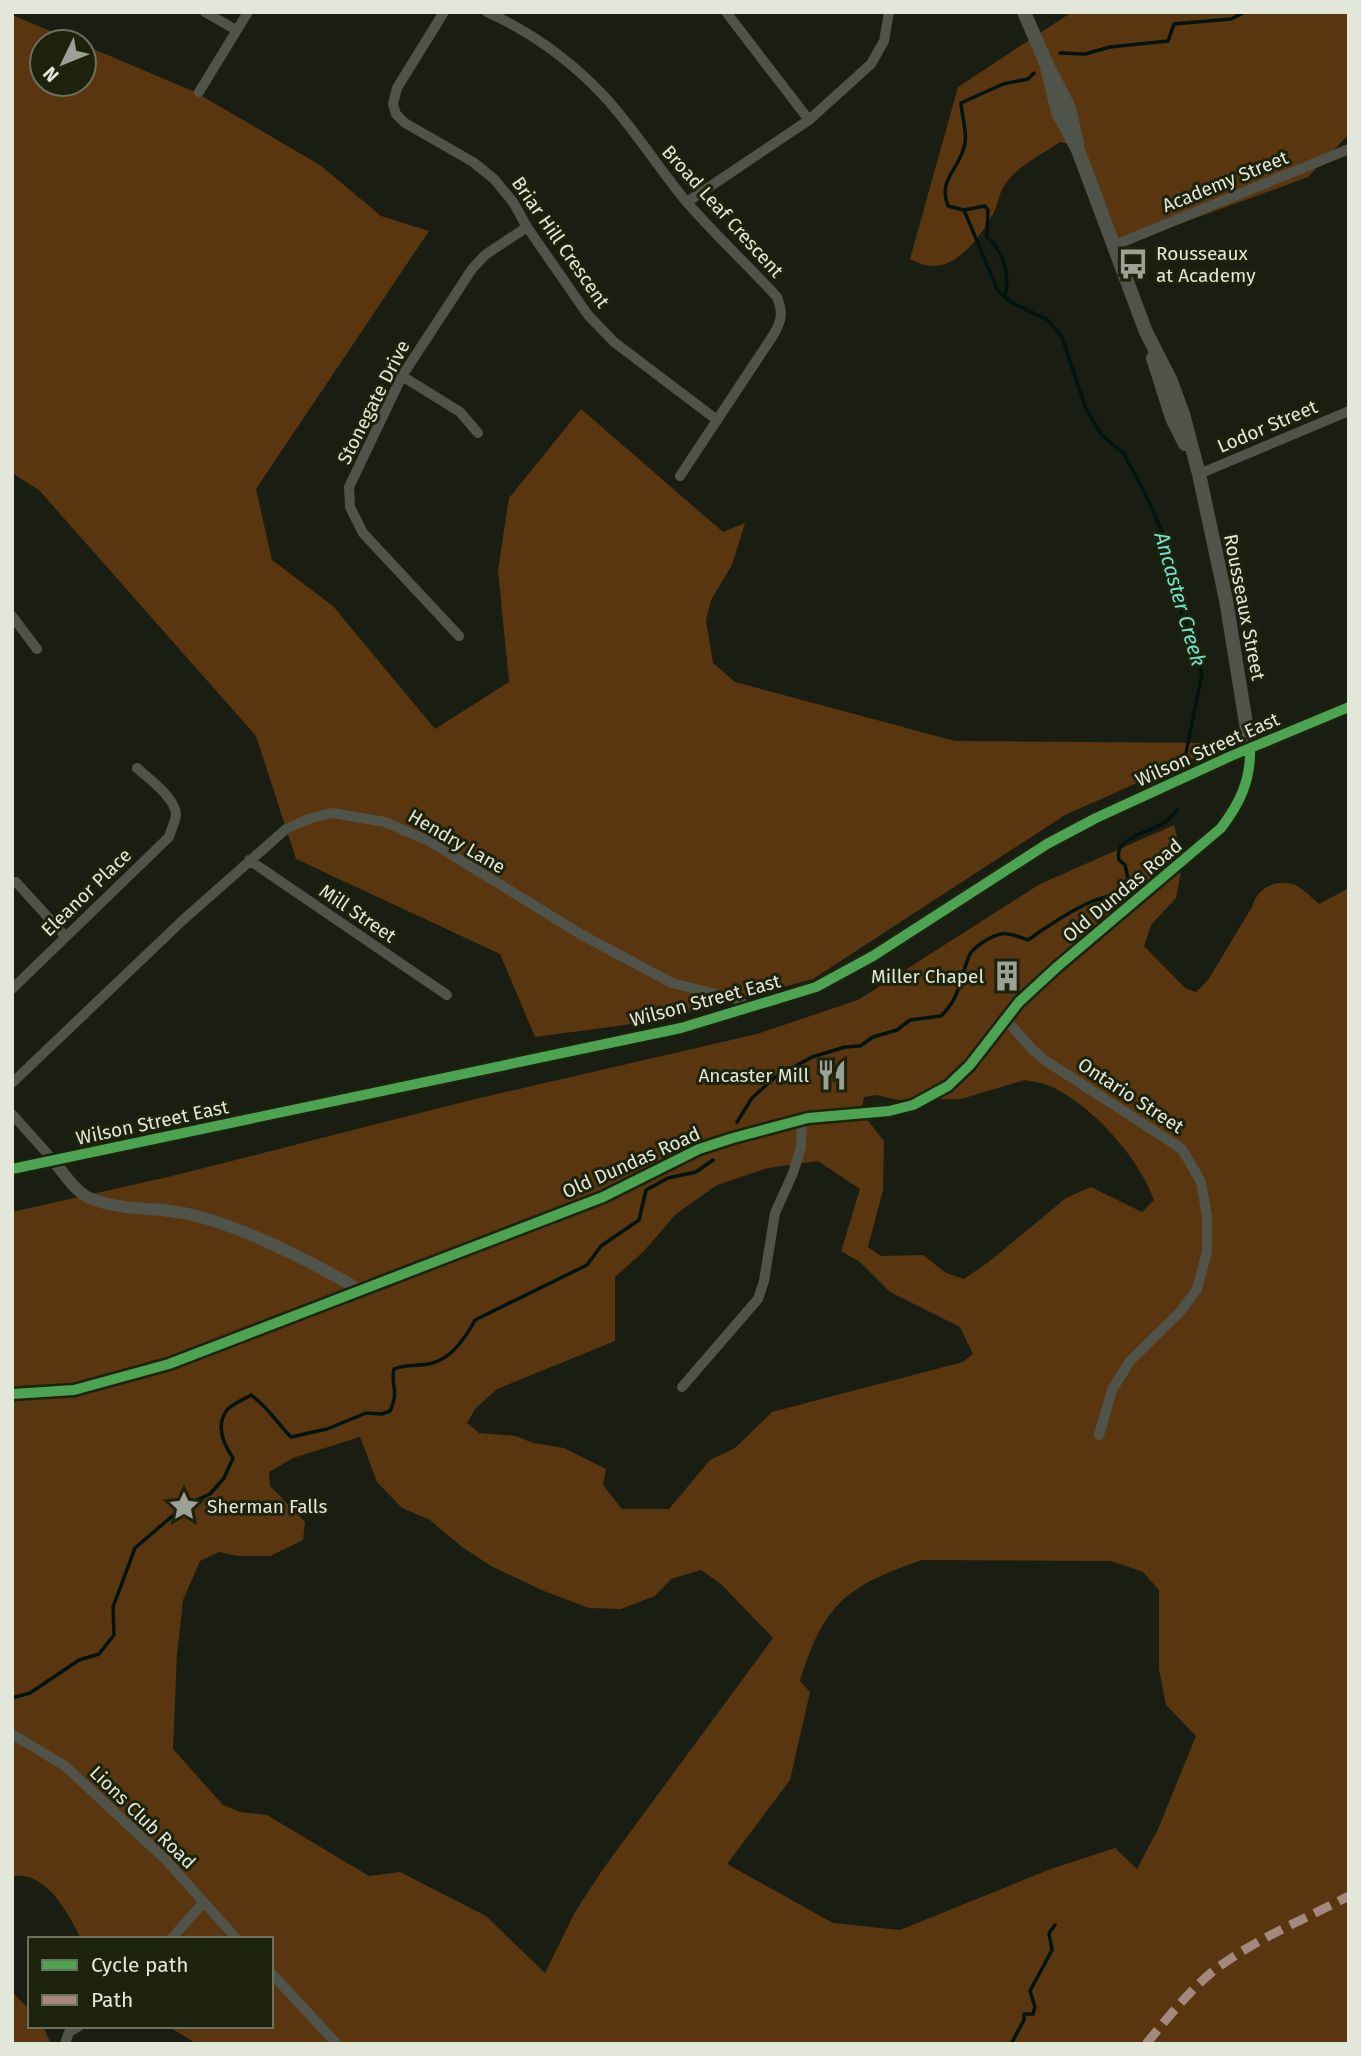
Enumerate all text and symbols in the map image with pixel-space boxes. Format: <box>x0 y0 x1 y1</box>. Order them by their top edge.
north arrow <box>28 28 98 98</box>
text: N <box>38 62 64 87</box>
street label: Broad Leaf Crescent <box>657 140 788 282</box>
street label: Academy Street <box>1159 146 1292 217</box>
street label: Briar Hill Crescent <box>507 172 614 312</box>
place label: Rousseaux at Academy <box>1156 242 1256 287</box>
bus stop icon: Rousseaux at Academy <box>1116 247 1150 281</box>
street label: Stonegate Drive <box>332 336 415 468</box>
street label: Lodor Street <box>1214 395 1321 458</box>
water label: Ancaster Creek <box>1148 528 1212 669</box>
street label: Rousseaux Street <box>1219 532 1270 682</box>
street label: Wilson Street East <box>1132 707 1283 792</box>
street label: Hendry Lane <box>404 804 510 879</box>
street label: Old Dundas Road <box>1058 834 1187 947</box>
street label: Eleanor Place <box>37 844 136 941</box>
street label: Mill Street <box>315 879 401 948</box>
building icon: Miller Chapel <box>990 959 1024 993</box>
place label: Miller Chapel <box>871 965 984 988</box>
street label: Wilson Street East <box>627 969 783 1032</box>
street label: Ontario Street <box>1073 1053 1188 1138</box>
restaurant icon: Ancaster Mill <box>815 1058 849 1092</box>
place label: Ancaster Mill <box>698 1064 809 1087</box>
street label: Wilson Street East <box>74 1095 231 1150</box>
street label: Old Dundas Road <box>559 1122 704 1203</box>
place icon: Sherman Falls <box>167 1489 201 1523</box>
place label: Sherman Falls <box>207 1495 327 1518</box>
street label: Lions Club Road <box>85 1761 200 1874</box>
legend <box>28 1937 273 2028</box>
text: Cycle path <box>91 1952 189 1978</box>
text: Path <box>91 1987 133 2013</box>

